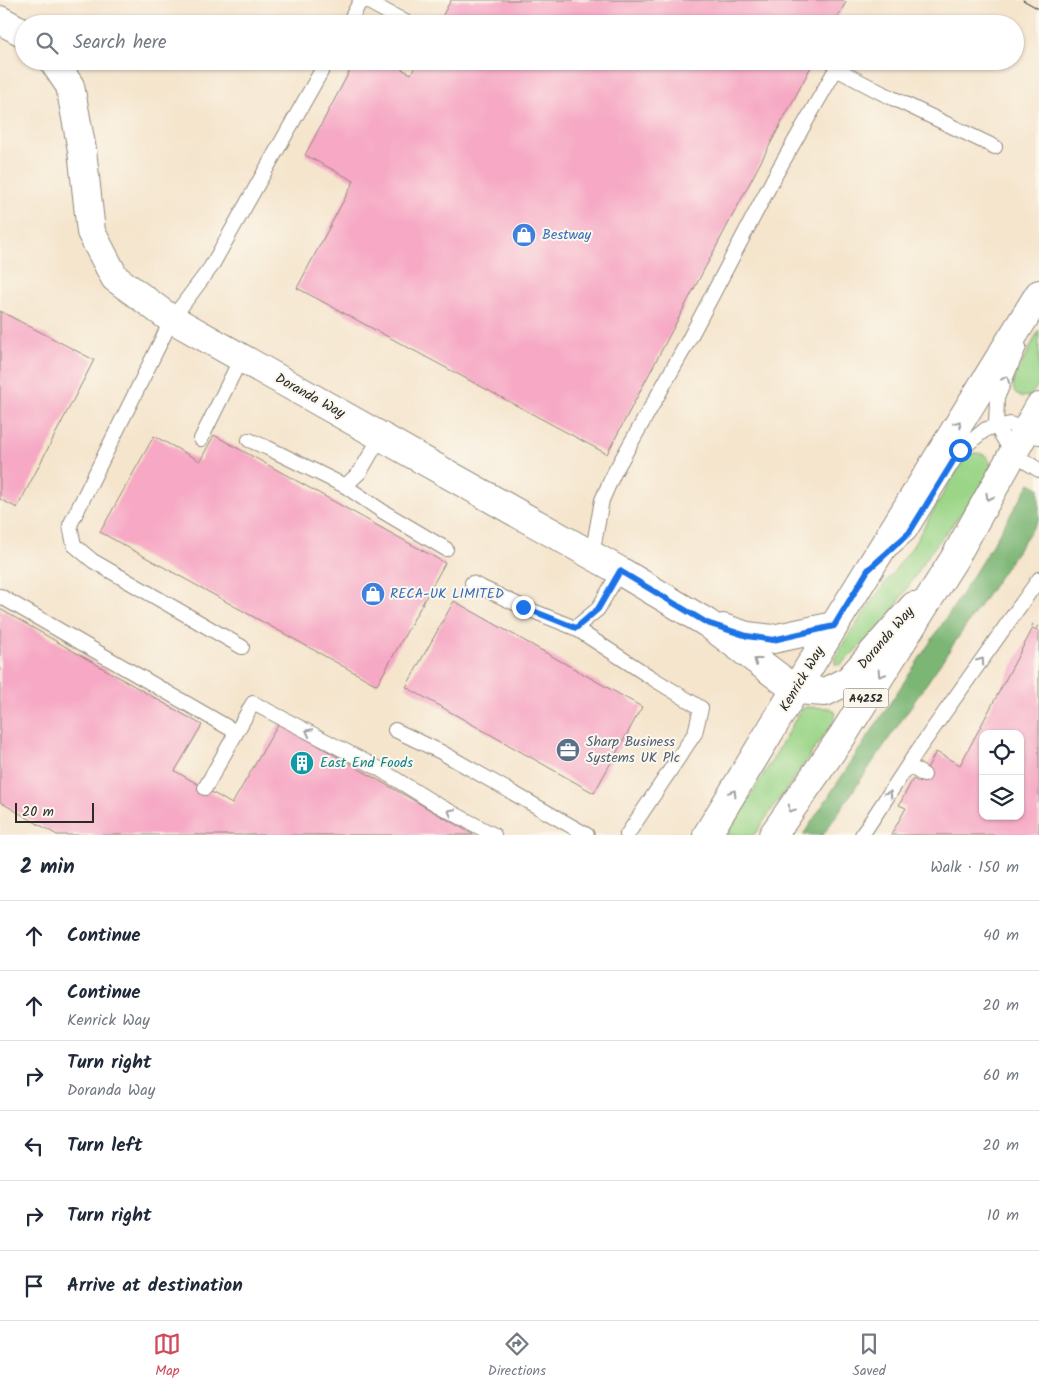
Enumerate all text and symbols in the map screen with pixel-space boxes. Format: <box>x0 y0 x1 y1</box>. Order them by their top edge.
search box <box>15 15 1024 70</box>
text: Search here <box>73 28 167 58</box>
icon: search <box>33 29 61 57</box>
shop icon: Bestway <box>511 222 537 248</box>
place label: Bestway <box>542 224 592 246</box>
street label: Doranda Way <box>271 368 350 425</box>
one-way arrow <box>999 375 1010 384</box>
one-way arrow <box>951 421 961 430</box>
route start <box>949 439 972 462</box>
one-way arrow <box>985 491 995 500</box>
shop icon: RECA-UK LIMITED <box>360 581 386 607</box>
place label: RECA-UK LIMITED <box>390 583 504 605</box>
route end <box>512 596 535 619</box>
street label: Doranda Way <box>852 601 920 674</box>
street label: Kenrick Way <box>774 642 830 716</box>
one-way arrow <box>754 658 763 666</box>
one-way arrow <box>976 658 984 667</box>
one-way arrow <box>878 669 888 678</box>
road number: A4252 <box>844 688 888 708</box>
one-way arrow <box>306 728 315 738</box>
map controls <box>979 730 1024 820</box>
button: locate <box>979 730 1024 775</box>
place label: Sharp Business Systems UK Plc <box>586 731 680 769</box>
office icon: Sharp Business Systems UK Plc <box>555 737 581 763</box>
building icon: East End Foods <box>289 750 315 776</box>
place label: East End Foods <box>320 752 413 774</box>
button: layers <box>979 775 1024 820</box>
one-way arrow <box>726 790 736 799</box>
one-way arrow <box>883 791 892 800</box>
scale bar <box>15 800 94 823</box>
text: 20 m <box>22 801 54 823</box>
one-way arrow <box>788 803 797 813</box>
one-way arrow <box>447 808 456 818</box>
text: 2 min <box>20 851 75 884</box>
text: Walk · 150 m <box>930 855 1019 880</box>
text: Continue <box>67 921 140 951</box>
icon: ahead <box>20 922 48 950</box>
text: 40 m <box>983 923 1019 948</box>
text: Continue <box>67 978 140 1008</box>
icon: ahead <box>20 992 48 1020</box>
text: 20 m <box>983 993 1019 1018</box>
text: Kenrick Way <box>67 1008 150 1033</box>
text: Turn right <box>67 1048 152 1078</box>
icon: right <box>20 1062 48 1090</box>
text: 60 m <box>983 1063 1019 1088</box>
text: Doranda Way <box>67 1078 155 1103</box>
text: Turn left <box>67 1131 142 1161</box>
icon: left <box>20 1132 48 1160</box>
text: 20 m <box>983 1133 1019 1158</box>
text: Turn right <box>67 1201 152 1231</box>
icon: right <box>20 1202 48 1230</box>
text: 10 m <box>987 1203 1019 1228</box>
text: Arrive at destination <box>67 1271 243 1301</box>
icon: arrive <box>20 1272 48 1300</box>
tab: Map <box>153 1330 181 1382</box>
tab: Directions <box>488 1330 546 1382</box>
tab: Saved <box>852 1330 886 1382</box>

